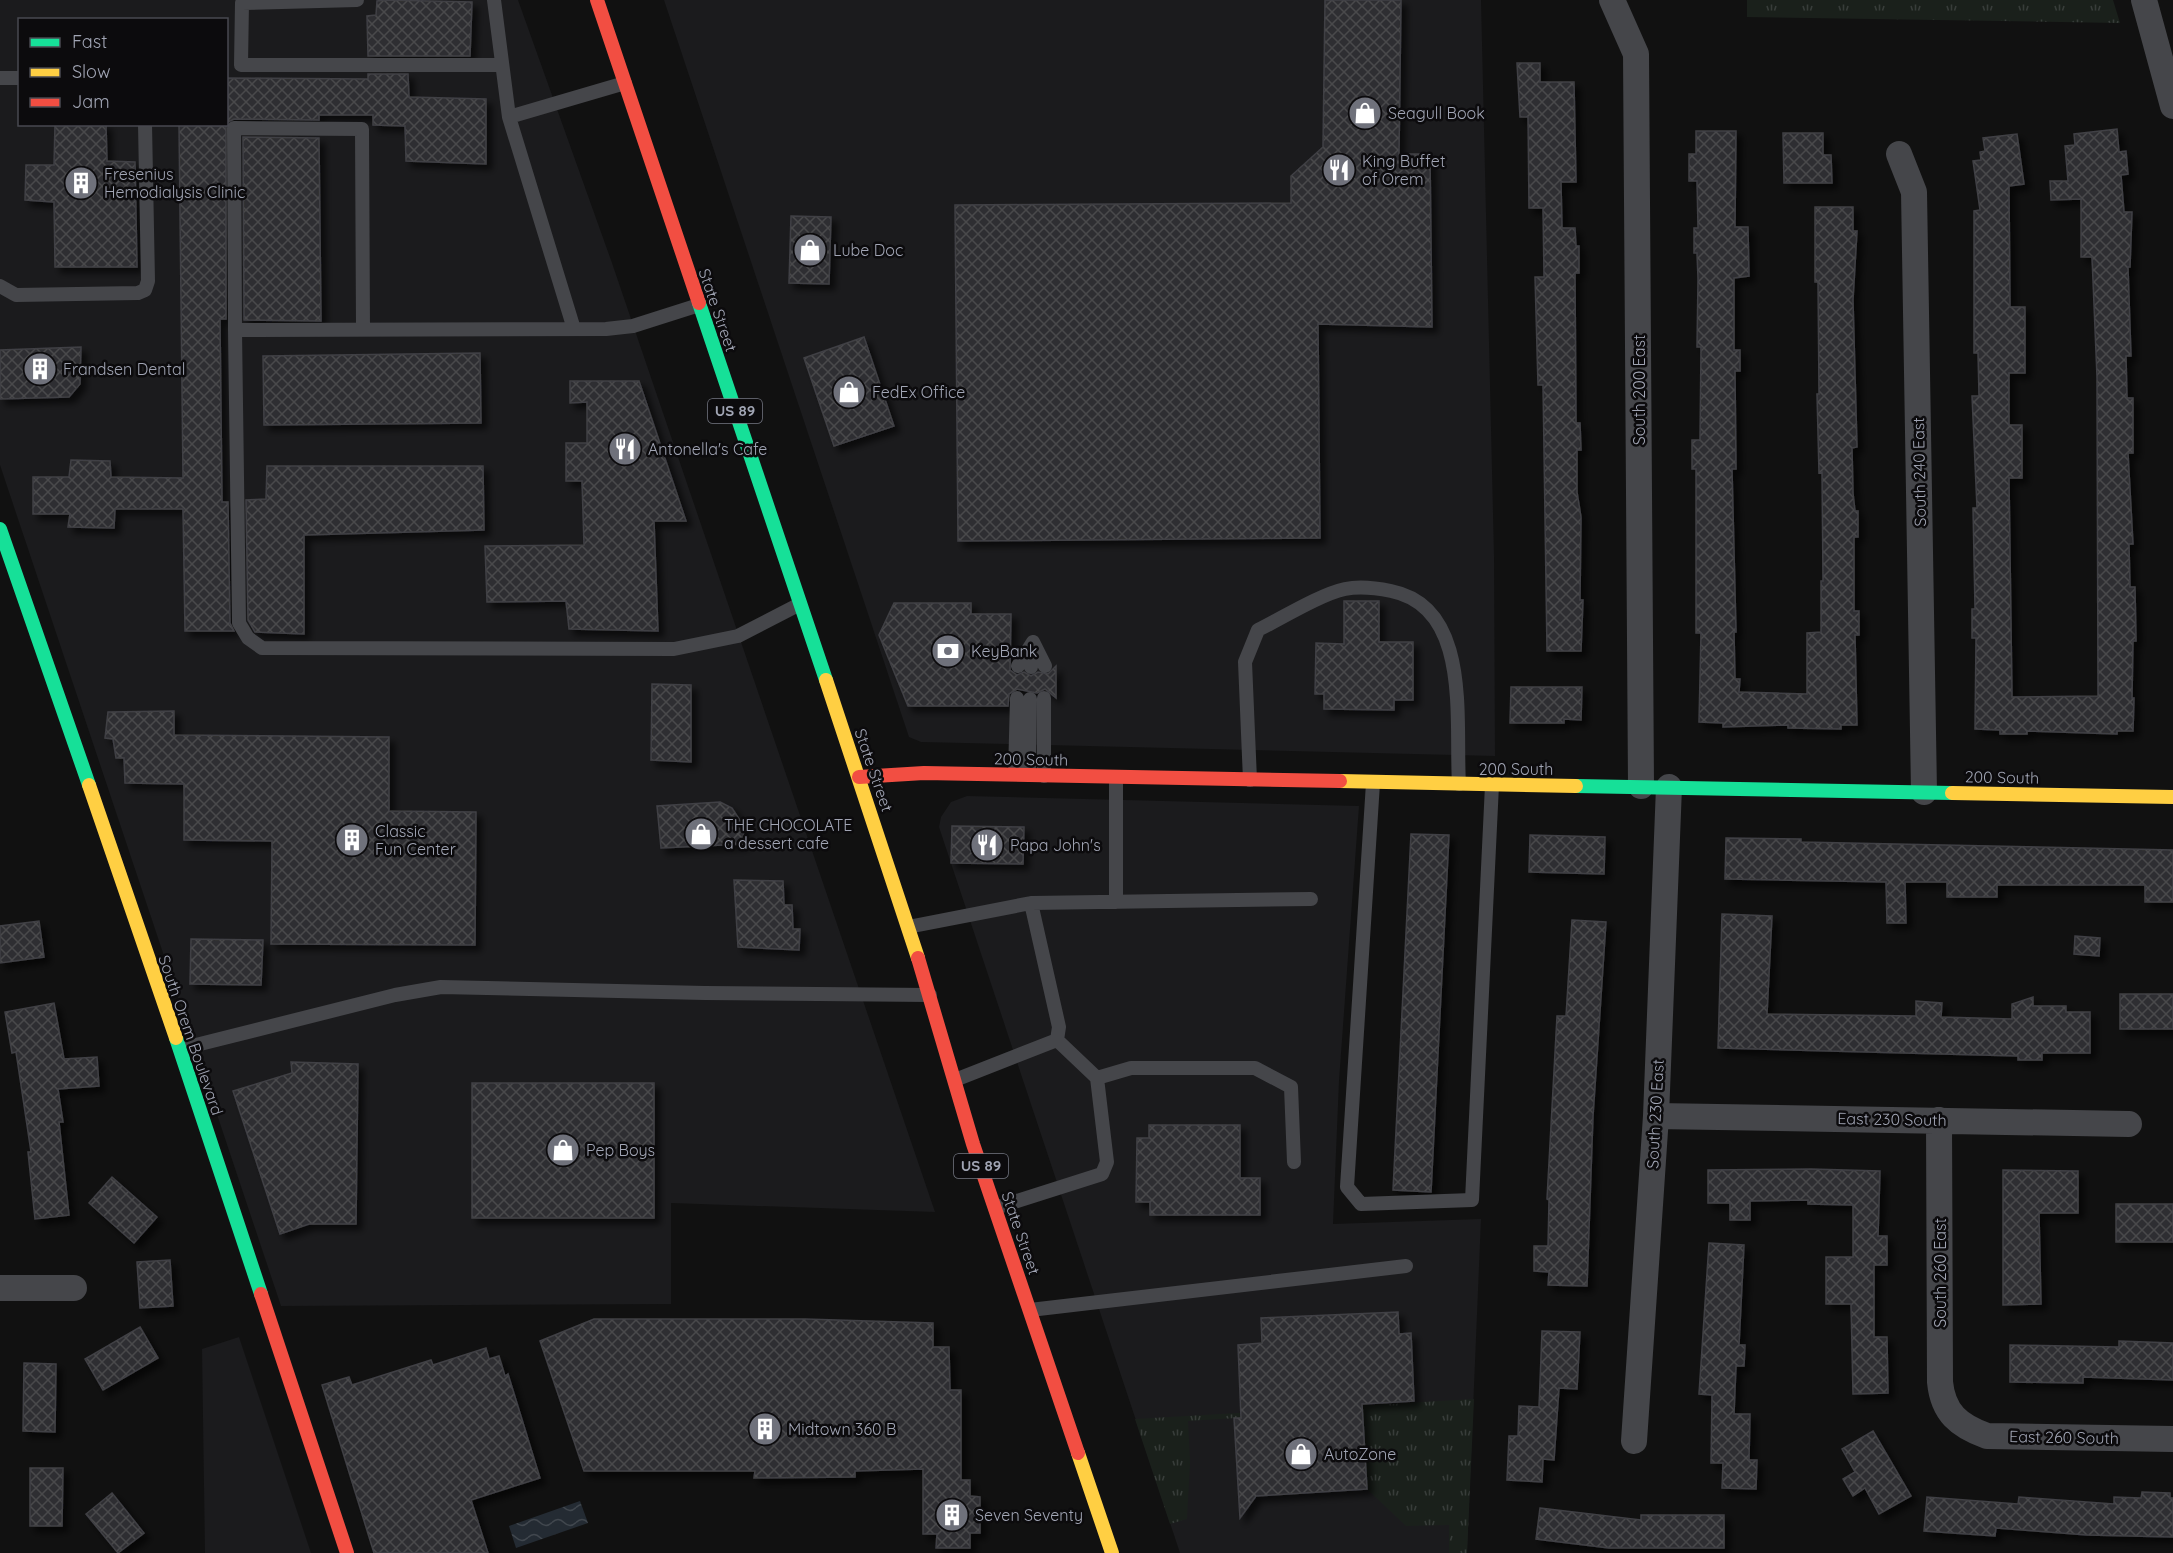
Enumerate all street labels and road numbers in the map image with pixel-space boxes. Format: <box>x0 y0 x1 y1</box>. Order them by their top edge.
street label: State Street <box>694 266 742 354</box>
street label: South 200 East <box>1629 335 1649 445</box>
road number: US 89 <box>708 399 762 423</box>
street label: South 240 East <box>1908 417 1930 527</box>
street label: State Street <box>850 726 898 814</box>
street label: 200 South <box>994 748 1068 770</box>
street label: 200 South <box>1479 759 1553 779</box>
street label: 200 South <box>1965 766 2039 788</box>
street label: South Orem Boulevard <box>154 952 228 1118</box>
street label: South 230 East <box>1642 1059 1668 1169</box>
street label: East 230 South <box>1837 1108 1947 1130</box>
road number: US 89 <box>954 1154 1008 1178</box>
street label: State Street <box>997 1189 1045 1277</box>
street label: South 260 East <box>1930 1218 1950 1328</box>
street label: East 260 South <box>2009 1426 2119 1448</box>

